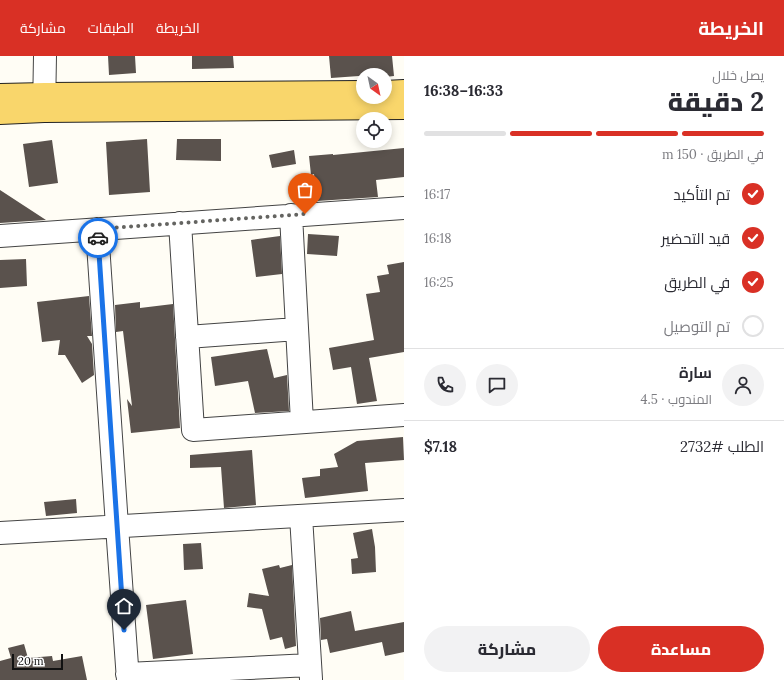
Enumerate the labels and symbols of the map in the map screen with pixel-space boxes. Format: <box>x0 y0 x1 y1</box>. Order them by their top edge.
north arrow <box>356 68 392 104</box>
pin <box>288 173 322 214</box>
courier <box>78 218 118 258</box>
pin <box>107 589 141 630</box>
scale bar <box>12 652 63 671</box>

